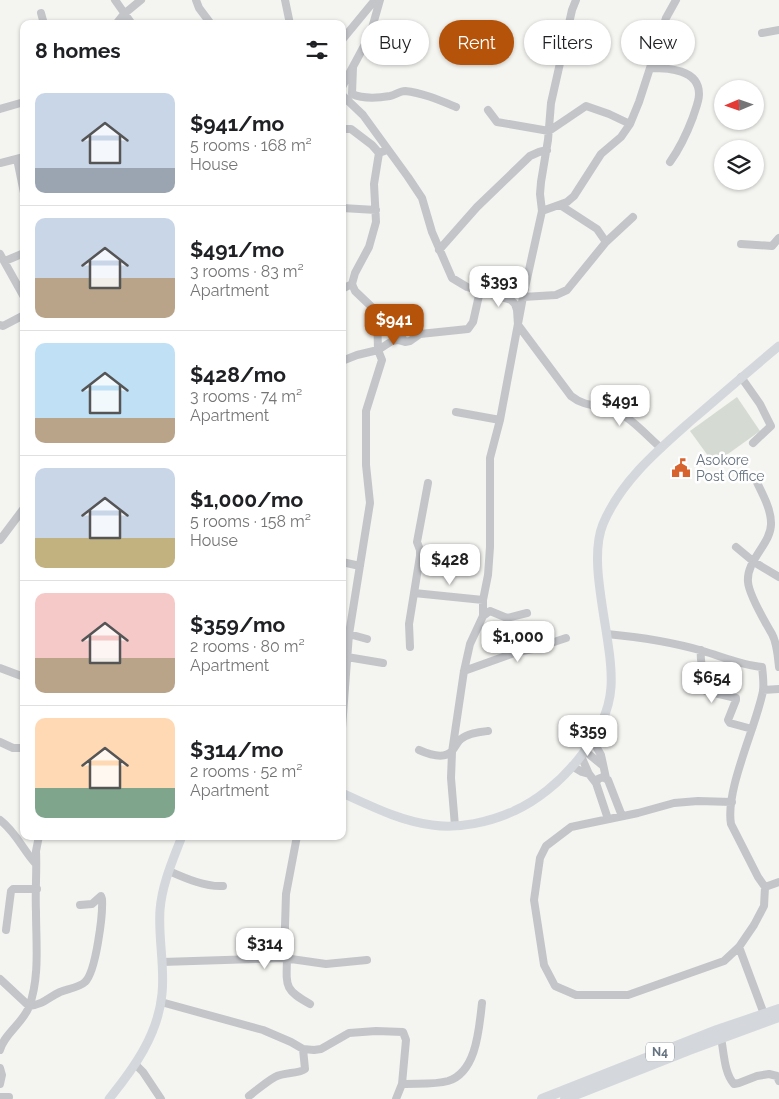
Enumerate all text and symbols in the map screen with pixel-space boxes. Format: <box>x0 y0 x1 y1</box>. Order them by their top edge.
chip: Buy <box>361 20 429 65</box>
chip: Rent <box>439 20 514 65</box>
chip: Filters <box>524 20 611 65</box>
chip: New <box>621 20 695 65</box>
icon: filters <box>303 36 331 64</box>
text: 8 homes <box>35 38 121 63</box>
north arrow <box>714 80 764 130</box>
map controls <box>714 80 764 190</box>
text: $941/mo <box>190 111 284 136</box>
icon: home <box>75 113 135 173</box>
text: 5 rooms · 168 m² <box>190 136 312 155</box>
button: layers <box>714 140 764 190</box>
text: House <box>190 155 238 174</box>
text: $491/mo <box>190 237 284 262</box>
icon: home <box>75 238 135 298</box>
text: 3 rooms · 83 m² <box>190 262 304 281</box>
pin: $393 <box>469 266 529 308</box>
text: $393 <box>480 272 518 291</box>
text: Apartment <box>190 281 269 300</box>
pin: $941 <box>364 304 424 346</box>
text: $941 <box>376 310 412 329</box>
text: $428/mo <box>190 362 286 387</box>
icon: home <box>75 363 135 423</box>
pin: $491 <box>590 384 650 427</box>
text: 3 rooms · 74 m² <box>190 387 302 406</box>
text: $491 <box>602 391 638 410</box>
text: Apartment <box>190 406 269 425</box>
place label: Asokore Post Office <box>696 452 765 484</box>
public building icon: Asokore Post Office <box>670 457 692 479</box>
text: $1,000/mo <box>190 487 303 512</box>
icon: home <box>75 488 135 548</box>
text: 5 rooms · 158 m² <box>190 512 311 531</box>
text: House <box>190 531 238 550</box>
pin: $428 <box>420 544 480 586</box>
text: $428 <box>431 550 469 569</box>
text: $359/mo <box>190 612 285 637</box>
icon: home <box>75 613 135 673</box>
pin: $1,000 <box>477 620 559 663</box>
text: $1,000 <box>492 627 544 646</box>
text: 2 rooms · 80 m² <box>190 637 305 656</box>
text: Apartment <box>190 656 269 675</box>
pin: $654 <box>682 662 742 704</box>
text: $654 <box>693 668 731 687</box>
pin: $359 <box>558 714 618 757</box>
text: $359 <box>569 721 607 740</box>
text: $314/mo <box>190 737 284 762</box>
icon: home <box>75 738 135 798</box>
text: 2 rooms · 52 m² <box>190 762 302 781</box>
text: Apartment <box>190 781 269 800</box>
pin: $314 <box>235 928 295 970</box>
text: $314 <box>247 934 283 953</box>
road number: N4 <box>646 1042 674 1062</box>

